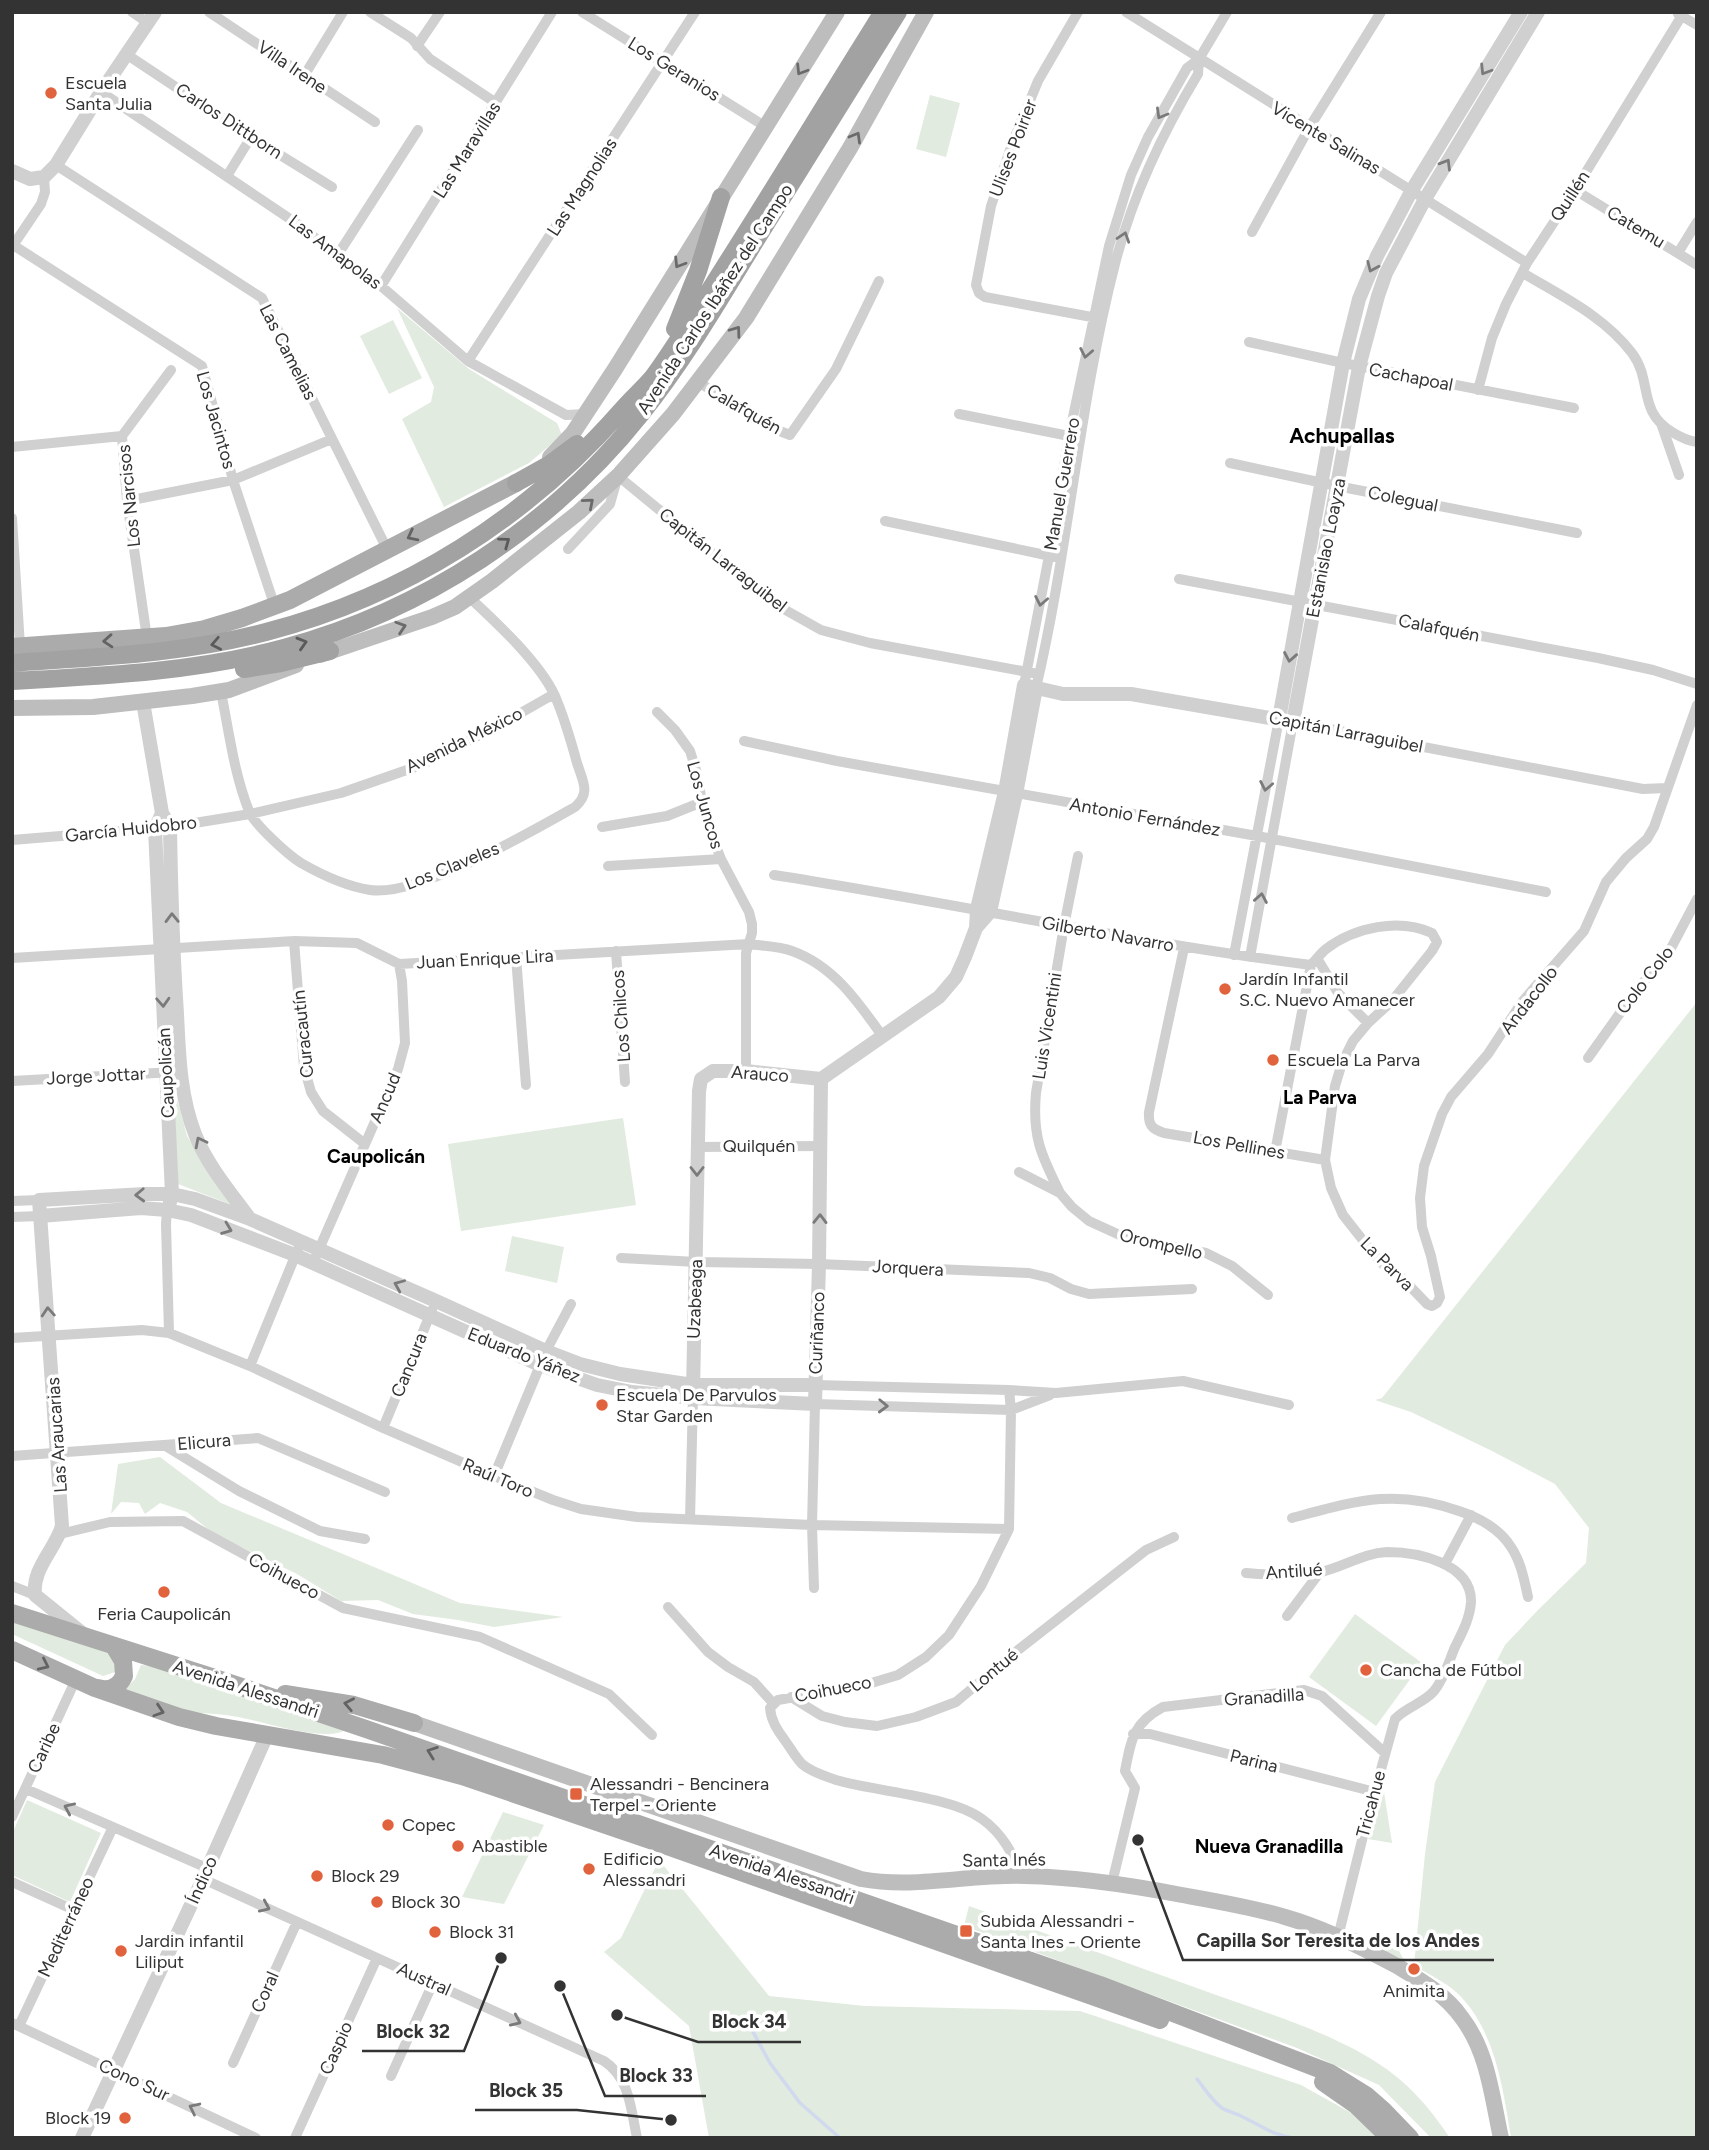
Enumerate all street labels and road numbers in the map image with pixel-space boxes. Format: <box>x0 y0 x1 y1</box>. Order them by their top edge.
street label: Los Geranios <box>624 32 724 106</box>
street label: Villa Irene <box>253 36 331 98</box>
street label: Carlos Dittborn <box>172 78 286 164</box>
street label: Ulises Poirier <box>984 96 1042 200</box>
street label: Vicente Salinas <box>1267 97 1385 179</box>
street label: Las Maravillas <box>429 98 505 202</box>
street label: Las Magnolias <box>542 134 622 240</box>
street label: Quillén <box>1546 166 1594 226</box>
street label: Avenida Carlos Ibáñez del Campo <box>632 180 798 418</box>
street label: Catemu <box>1603 201 1669 253</box>
street label: Las Amapolas <box>284 210 386 294</box>
street label: Las Camelias <box>255 300 321 404</box>
street label: Cachapoal <box>1367 358 1455 396</box>
street label: Los Jacintos <box>192 369 240 471</box>
street label: Calafquén <box>703 379 785 439</box>
street label: Manuel Guerrero <box>1039 416 1085 552</box>
street label: Los Narcisos <box>113 444 145 548</box>
street label: Estanislao Loayza <box>1302 476 1350 620</box>
street label: Colegual <box>1366 481 1440 517</box>
street label: Capitán Larraguibel <box>655 503 791 617</box>
street label: Calafquén <box>1397 609 1481 647</box>
street label: Avenida México <box>402 702 526 778</box>
street label: Capitán Larraguibel <box>1267 706 1425 758</box>
street label: Los Juncos <box>682 758 728 852</box>
street label: Antonio Fernández <box>1068 793 1222 841</box>
street label: García Huidobro <box>64 811 198 847</box>
street label: Los Claveles <box>402 837 502 895</box>
street label: Gilberto Navarro <box>1040 912 1176 956</box>
street label: Colo Colo <box>1612 942 1678 1018</box>
street label: Juan Enrique Lira <box>416 944 554 974</box>
street label: Andacollo <box>1496 962 1562 1038</box>
street label: Los Chilcos <box>607 969 635 1063</box>
street label: Luis Vicentini <box>1028 971 1066 1081</box>
street label: Curacautín <box>287 989 319 1079</box>
street label: Caupolicán <box>153 1027 179 1119</box>
street label: Arauco <box>730 1061 790 1087</box>
street label: Jorge Jottar <box>46 1062 146 1090</box>
street label: Ancud <box>365 1070 405 1126</box>
street label: Los Pellines <box>1191 1126 1287 1164</box>
street label: Quilquén <box>723 1135 795 1157</box>
street label: Orompello <box>1117 1224 1205 1264</box>
street label: La Parva <box>1356 1233 1418 1295</box>
street label: Jorquera <box>872 1255 944 1281</box>
street label: Uzabeaga <box>683 1259 707 1339</box>
street label: Curiñanco <box>805 1291 829 1375</box>
street label: Eduardo Yáñez <box>464 1322 584 1388</box>
street label: Cancura <box>386 1330 432 1400</box>
street label: Las Araucarias <box>42 1377 72 1493</box>
street label: Elicura <box>176 1429 232 1455</box>
street label: Raúl Toro <box>459 1453 537 1503</box>
street label: Coihueco <box>245 1548 323 1604</box>
street label: Antilué <box>1265 1558 1323 1584</box>
street label: Lontué <box>965 1643 1023 1697</box>
street label: Avenida Alessandri <box>170 1655 322 1723</box>
street label: Coihueco <box>793 1671 873 1707</box>
street label: Granadilla <box>1223 1683 1305 1711</box>
street label: Caribe <box>23 1719 65 1777</box>
street label: Parina <box>1228 1744 1280 1778</box>
street label: Tricahue <box>1352 1768 1390 1840</box>
street label: Avenida Alessandri <box>707 1839 857 1909</box>
street label: Santa Inés <box>962 1848 1046 1872</box>
street label: Índico <box>182 1853 222 1907</box>
street label: Mediterráneo <box>33 1873 99 1981</box>
street label: Austral <box>394 1957 454 2001</box>
street label: Coral <box>246 1968 284 2016</box>
street label: Caspio <box>315 2018 357 2078</box>
street label: Cono Sur <box>95 2054 173 2106</box>

